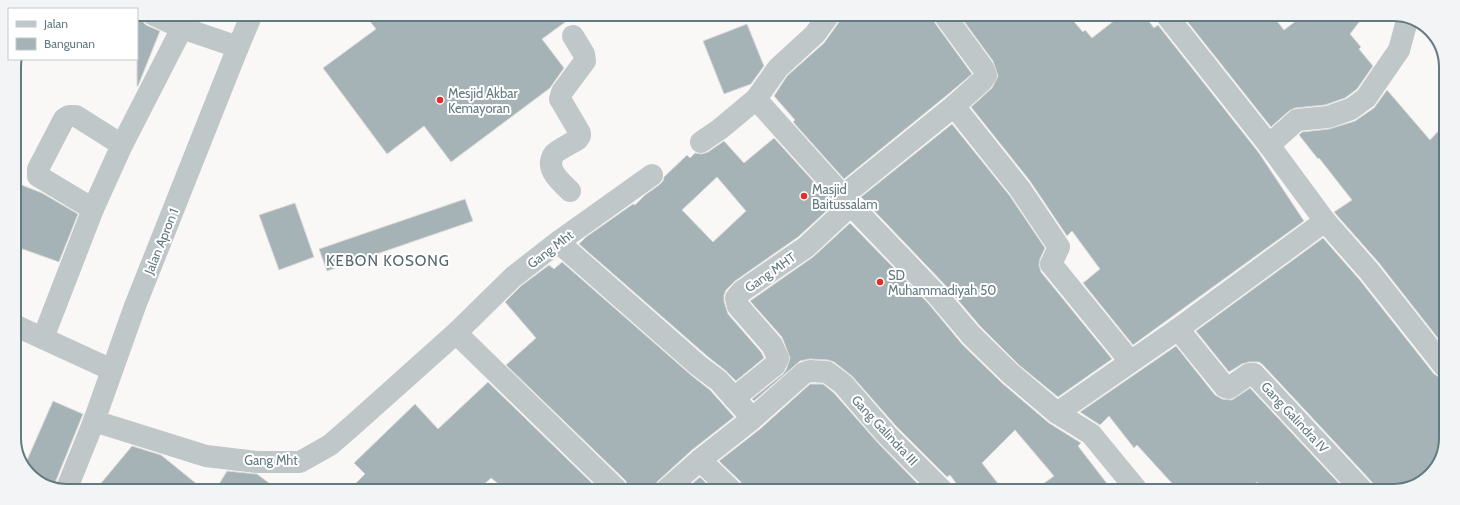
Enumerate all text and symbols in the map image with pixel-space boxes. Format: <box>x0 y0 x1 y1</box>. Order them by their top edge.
legend <box>8 8 138 60</box>
text: Jalan <box>43 16 68 31</box>
text: Bangunan <box>44 36 95 51</box>
place label: Mesjid Akbar Kemayoran <box>448 85 518 116</box>
marker: Mesjid Akbar Kemayoran <box>435 95 445 105</box>
place label: Masjid Baitussalam <box>812 181 878 212</box>
marker: Masjid Baitussalam <box>799 191 809 201</box>
street label: Jalan Apron 1 <box>140 206 181 277</box>
street label: Gang Mht <box>524 226 577 271</box>
street label: Gang MHT <box>742 249 798 295</box>
district label: KEBON KOSONG <box>326 252 450 270</box>
place label: SD Muhammadiyah 50 <box>888 267 996 298</box>
marker: SD Muhammadiyah 50 <box>875 277 885 287</box>
street label: Gang Galindra IV <box>1258 378 1332 456</box>
street label: Gang Galindra III <box>848 392 922 468</box>
street label: Gang Mht <box>244 452 298 468</box>

